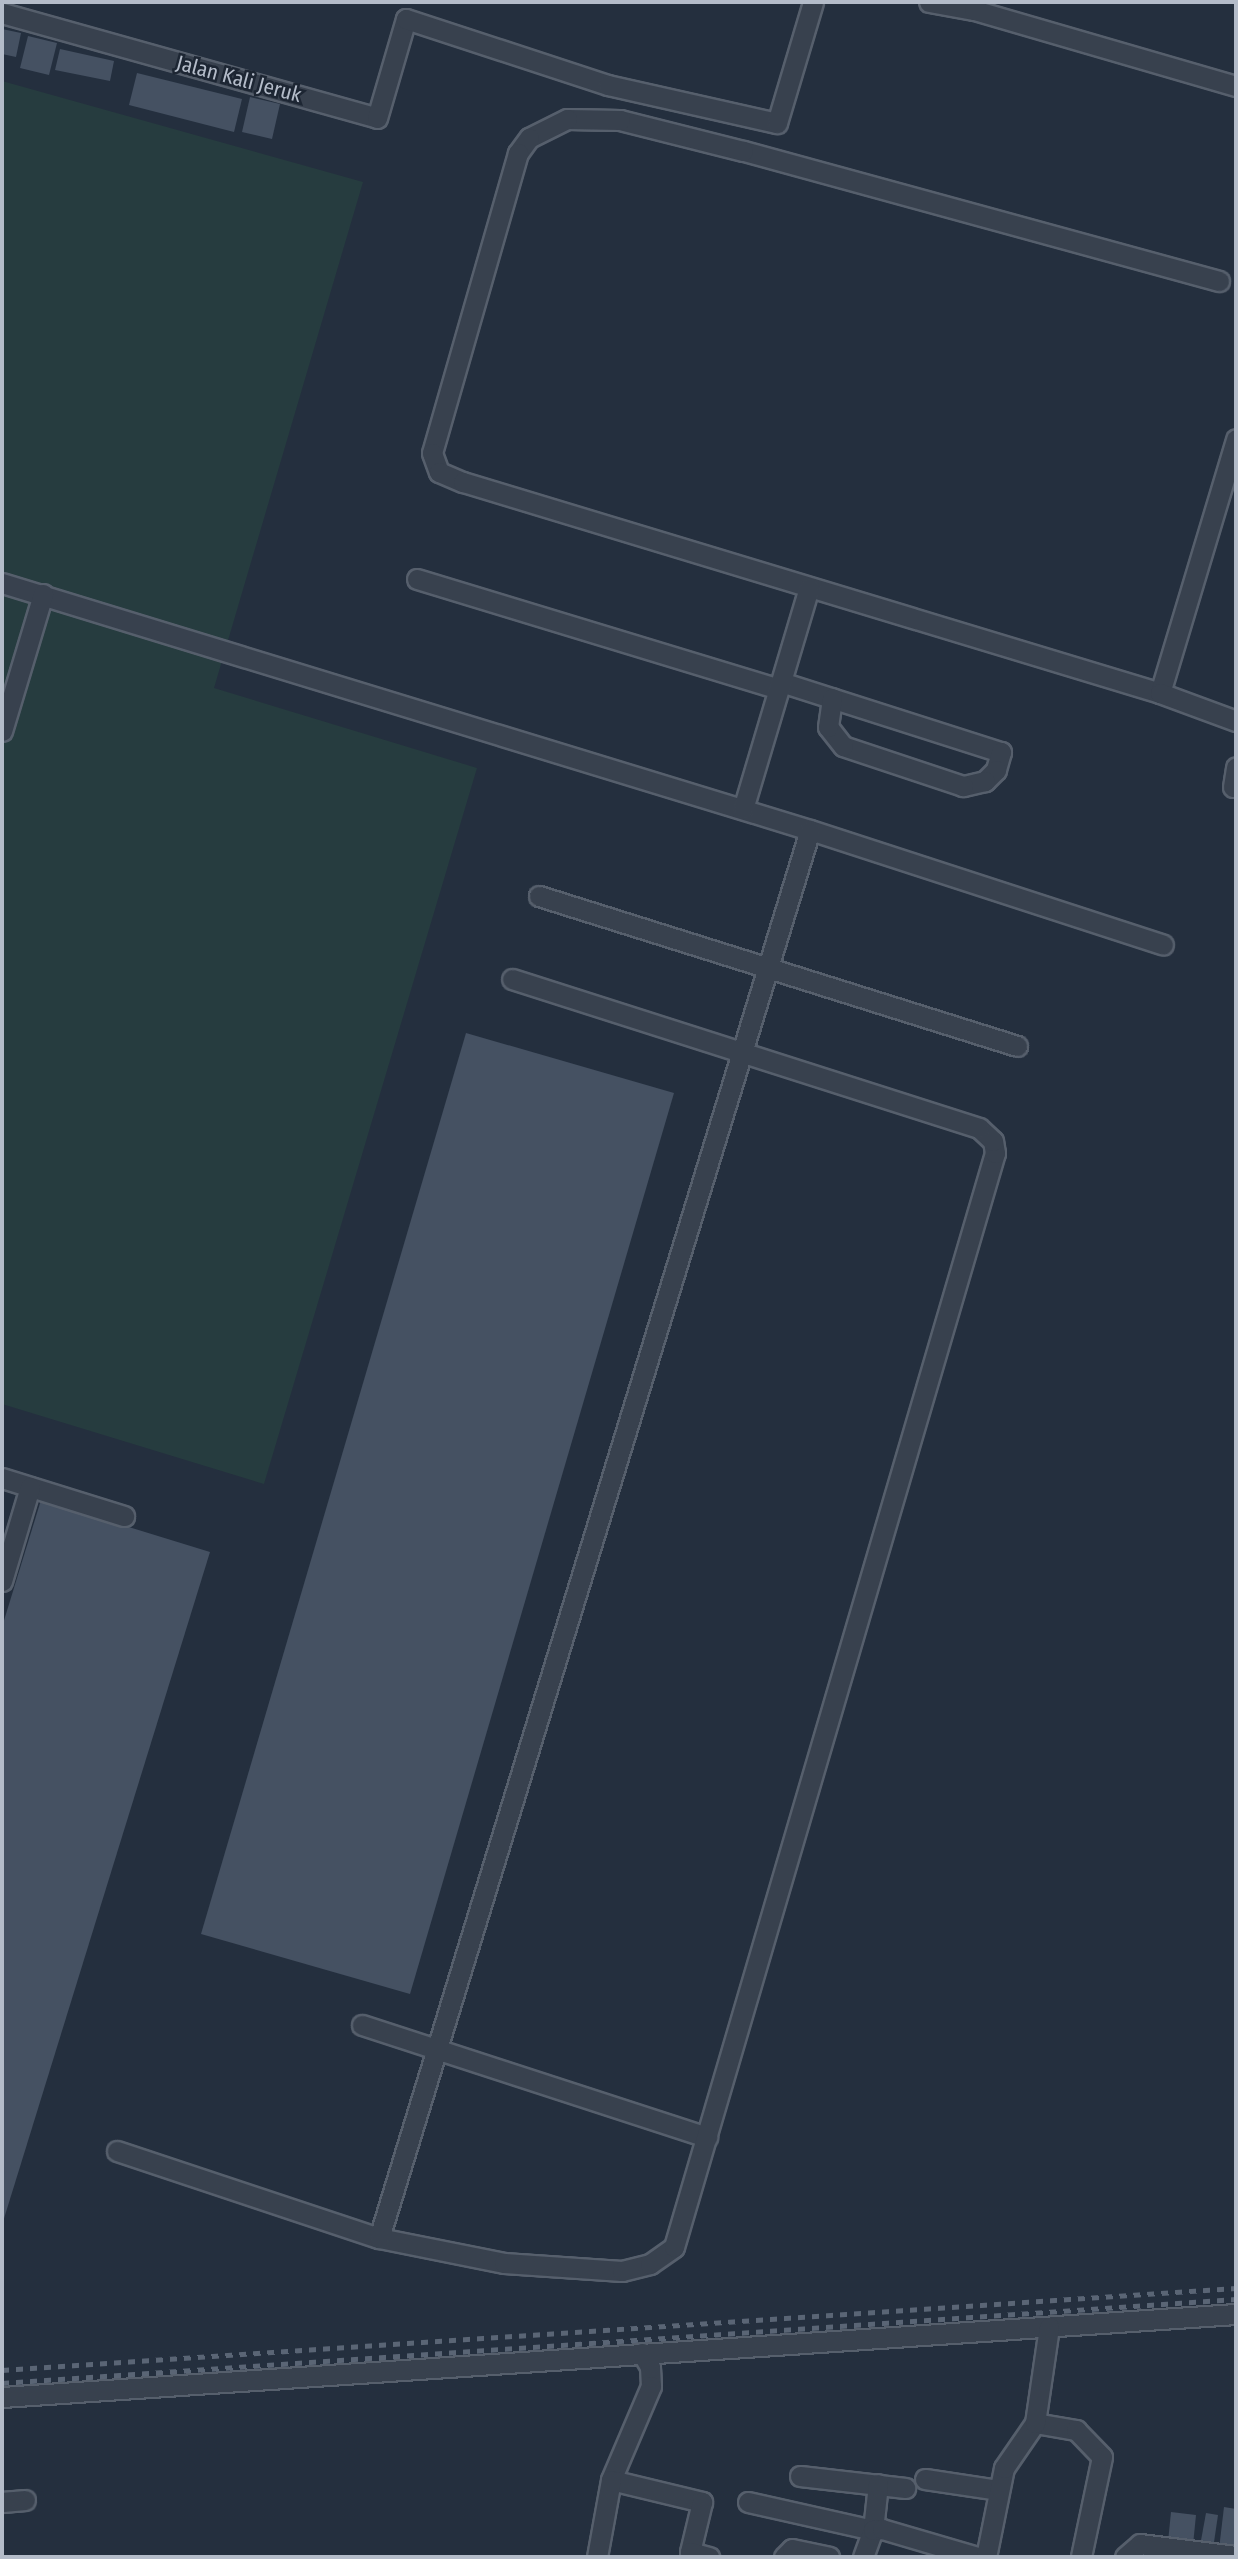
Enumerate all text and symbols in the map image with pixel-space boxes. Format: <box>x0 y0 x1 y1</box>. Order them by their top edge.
street label: Jalan Kali Jeruk <box>174 50 304 108</box>

